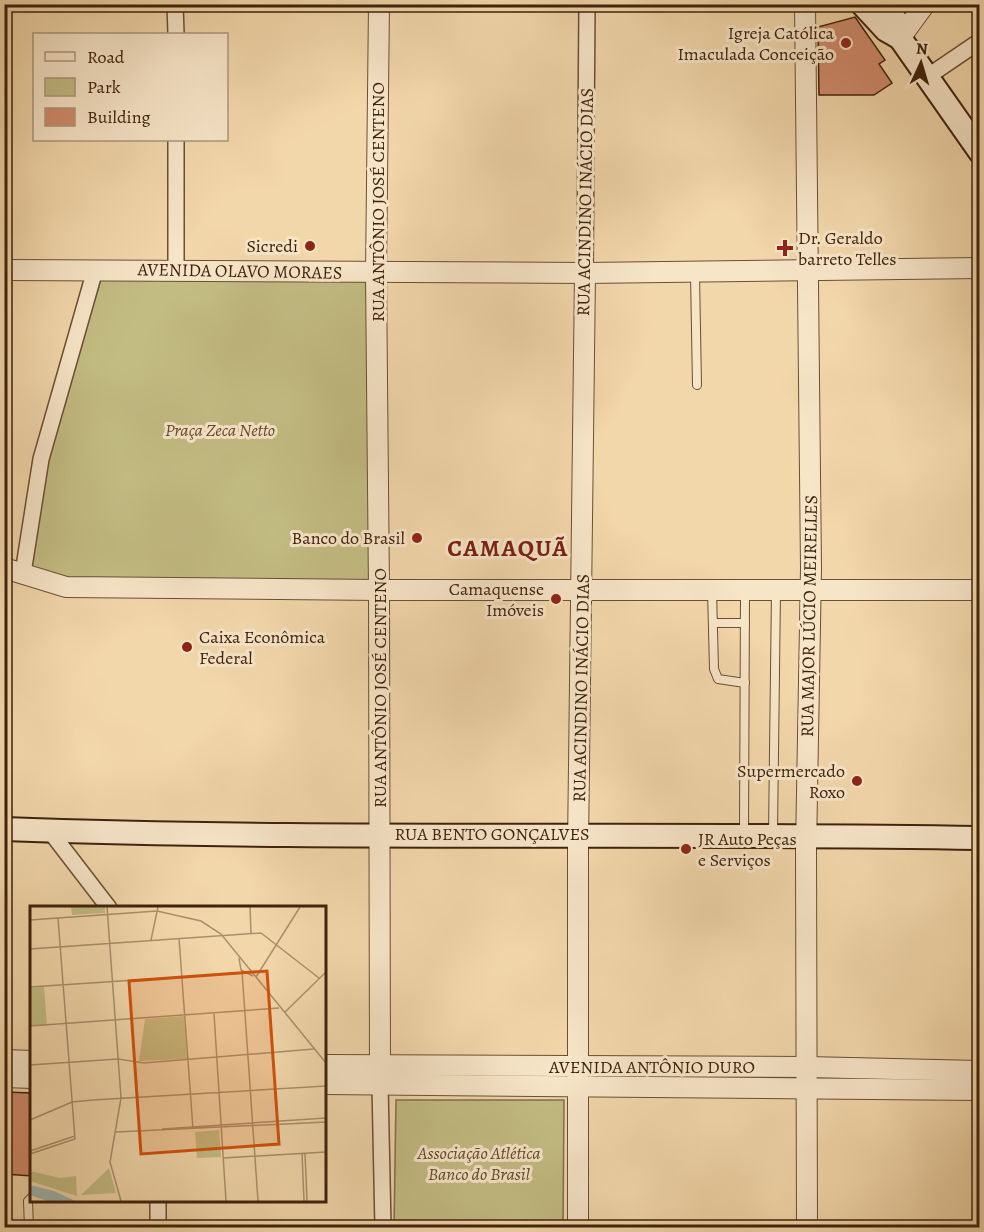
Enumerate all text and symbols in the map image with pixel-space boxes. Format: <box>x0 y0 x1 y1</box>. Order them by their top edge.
place label: Igreja Católica Imaculada Conceição <box>678 21 835 66</box>
legend <box>33 33 228 141</box>
north arrow <box>891 33 951 93</box>
marker: Igreja Católica Imaculada Conceição <box>839 36 853 50</box>
text: N <box>915 38 929 60</box>
text: Road <box>87 45 125 69</box>
text: Park <box>87 75 121 99</box>
street label: RUA ANTÔNIO JOSÉ CENTENO <box>366 82 390 322</box>
street label: RUA ACINDINO INÁCIO DIAS <box>571 88 599 316</box>
text: Building <box>87 105 151 129</box>
place label: Dr. Geraldo barreto Telles <box>798 226 897 271</box>
place label: Sicredi <box>246 234 298 258</box>
marker: Sicredi <box>303 239 317 253</box>
marker: Dr. Geraldo barreto Telles <box>776 239 794 257</box>
street label: AVENIDA OLAVO MORAES <box>136 257 343 285</box>
park label: Praça Zeca Netto <box>165 418 275 442</box>
street label: RUA MAJOR LÚCIO MEIRELLES <box>795 495 823 737</box>
place label: Banco do Brasil <box>292 526 406 550</box>
marker: Banco do Brasil <box>410 531 424 545</box>
district label: CAMAQUÃ <box>447 532 569 564</box>
street label: RUA ANTÔNIO JOSÉ CENTENO <box>368 568 392 808</box>
street label: RUA ACINDINO INÁCIO DIAS <box>567 574 595 802</box>
place label: Camaquense Imóveis <box>449 577 544 622</box>
marker: Camaquense Imóveis <box>549 592 563 606</box>
place label: Caixa Econômica Federal <box>199 625 326 670</box>
marker: Caixa Econômica Federal <box>180 640 194 654</box>
place label: Supermercado Roxo <box>737 759 845 804</box>
marker: Supermercado Roxo <box>850 774 864 788</box>
street label: RUA BENTO GONÇALVES <box>394 822 590 846</box>
place label: JR Auto Peças e Serviços <box>698 827 797 872</box>
marker: JR Auto Peças e Serviços <box>679 842 693 856</box>
inset map <box>30 906 326 1202</box>
street label: AVENIDA ANTÔNIO DURO <box>548 1055 755 1079</box>
park label: Associação Atlética Banco do Brasil <box>416 1141 541 1186</box>

